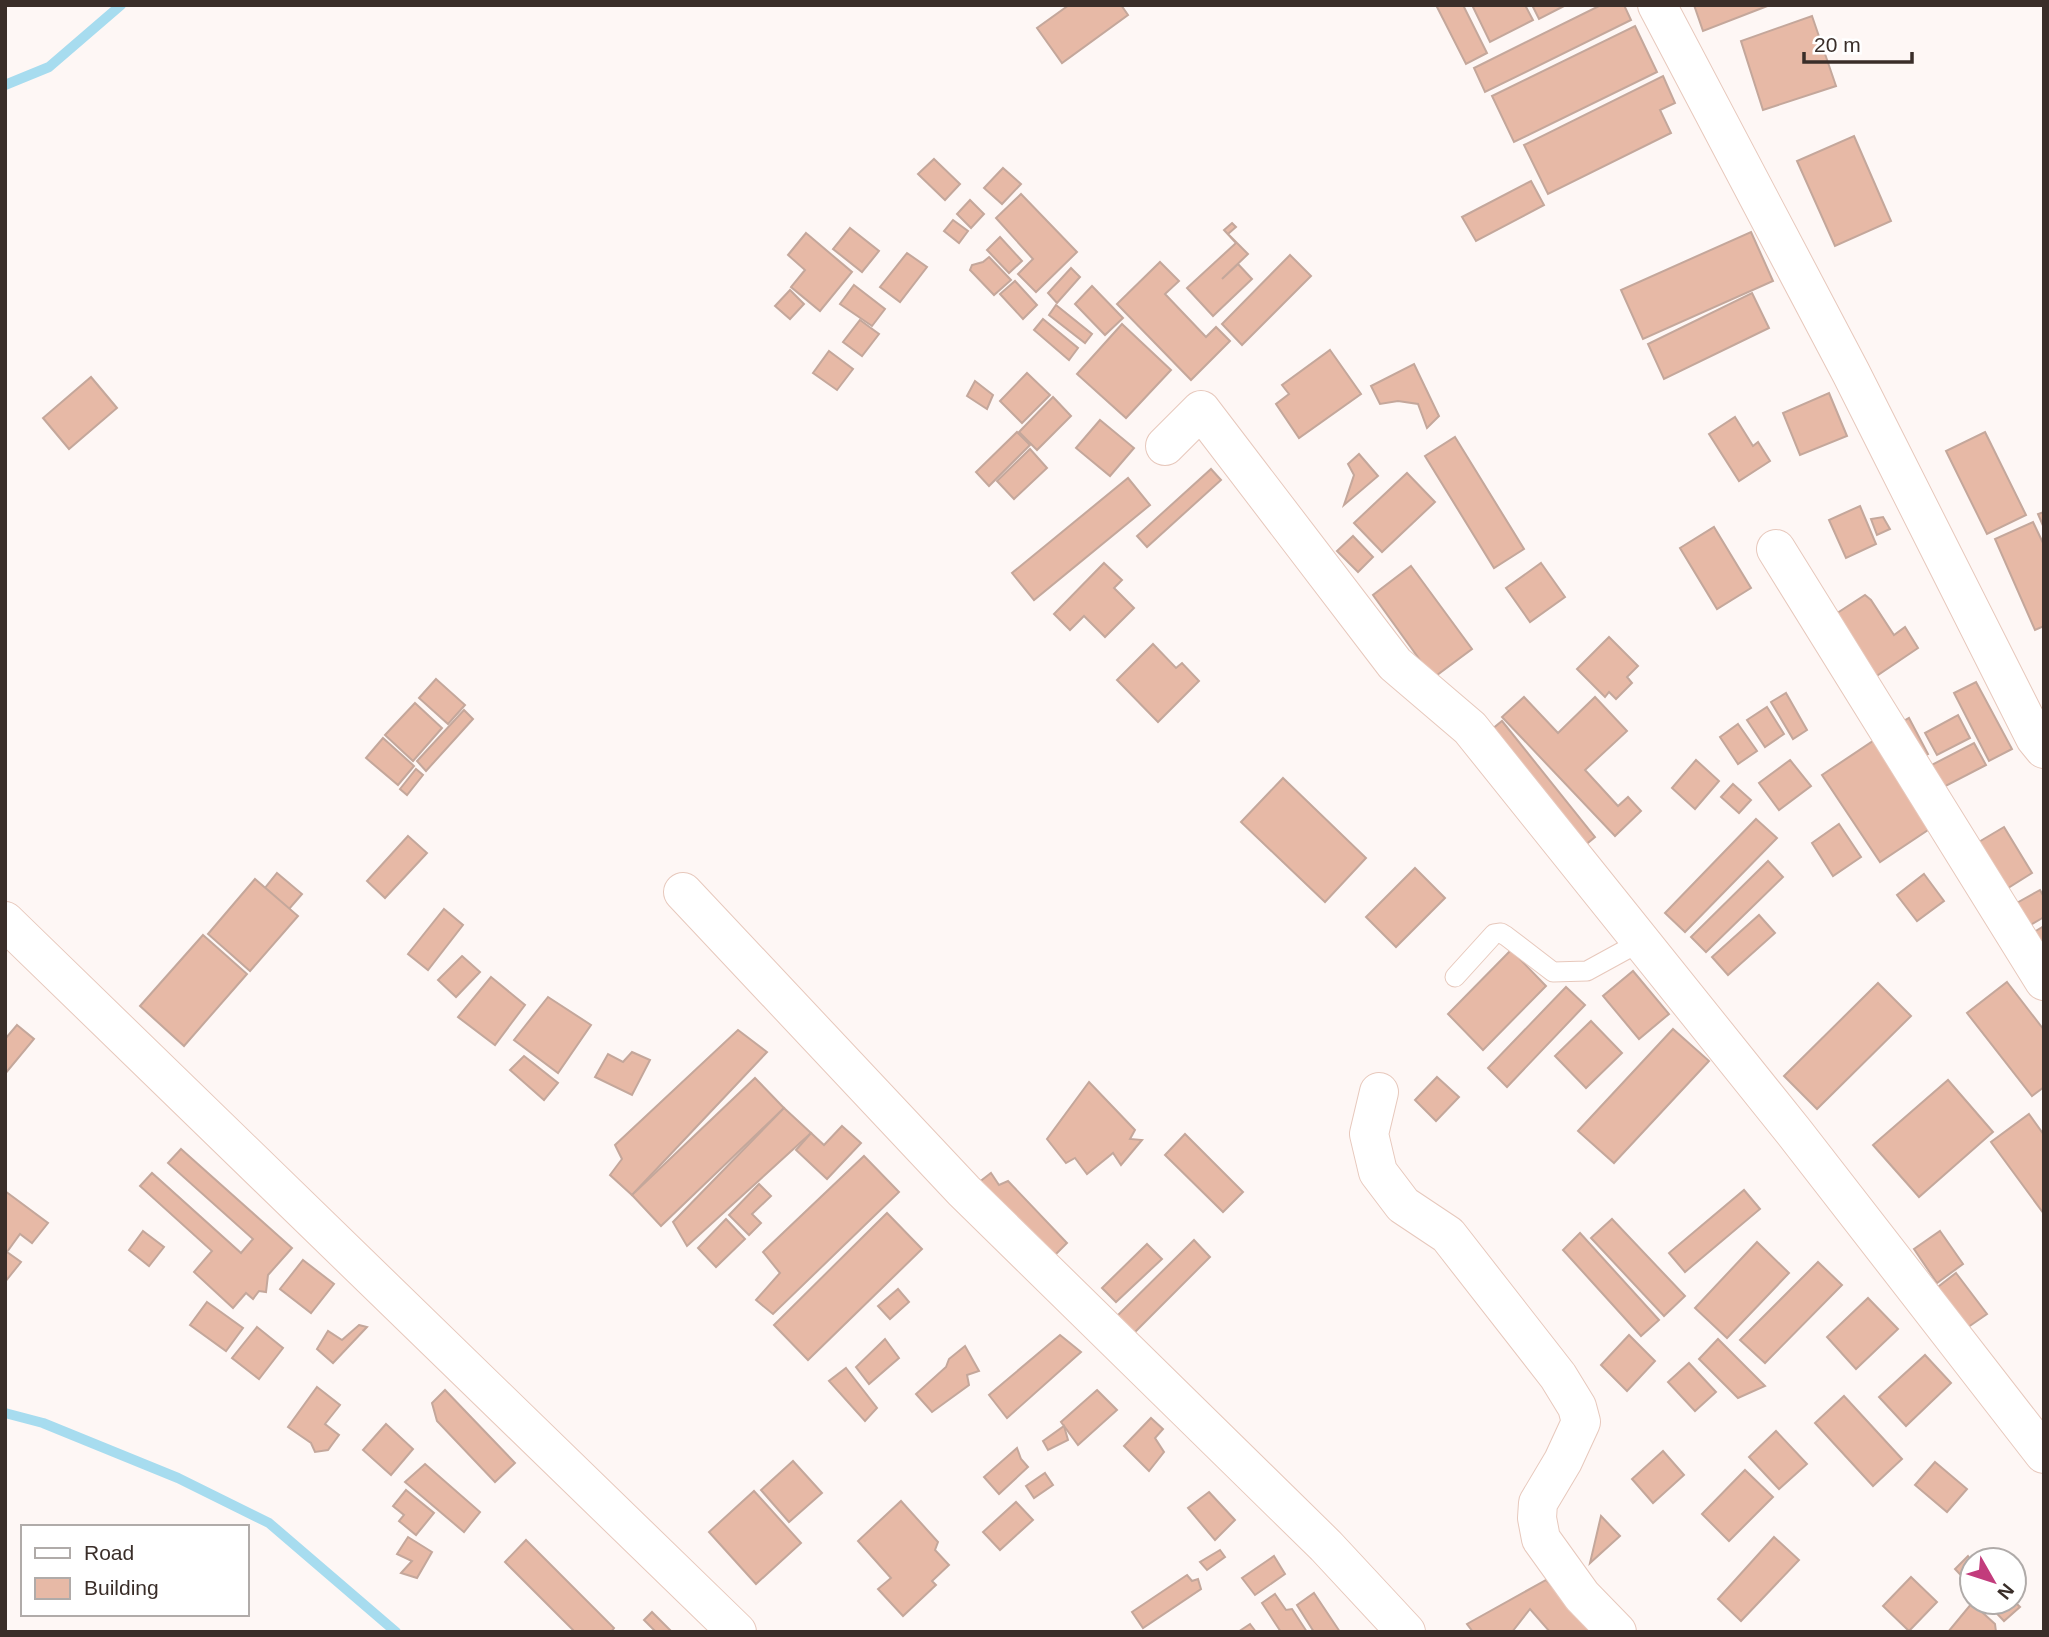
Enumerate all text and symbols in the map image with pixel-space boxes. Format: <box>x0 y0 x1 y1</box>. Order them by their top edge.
scale bar <box>1804 21 1912 65</box>
text: 20 m <box>1814 33 1861 56</box>
legend <box>21 1525 248 1616</box>
text: Road <box>84 1541 134 1564</box>
north arrow <box>1958 1546 2028 1616</box>
text: Building <box>84 1576 159 1599</box>
text: N <box>1993 1579 2018 1603</box>

